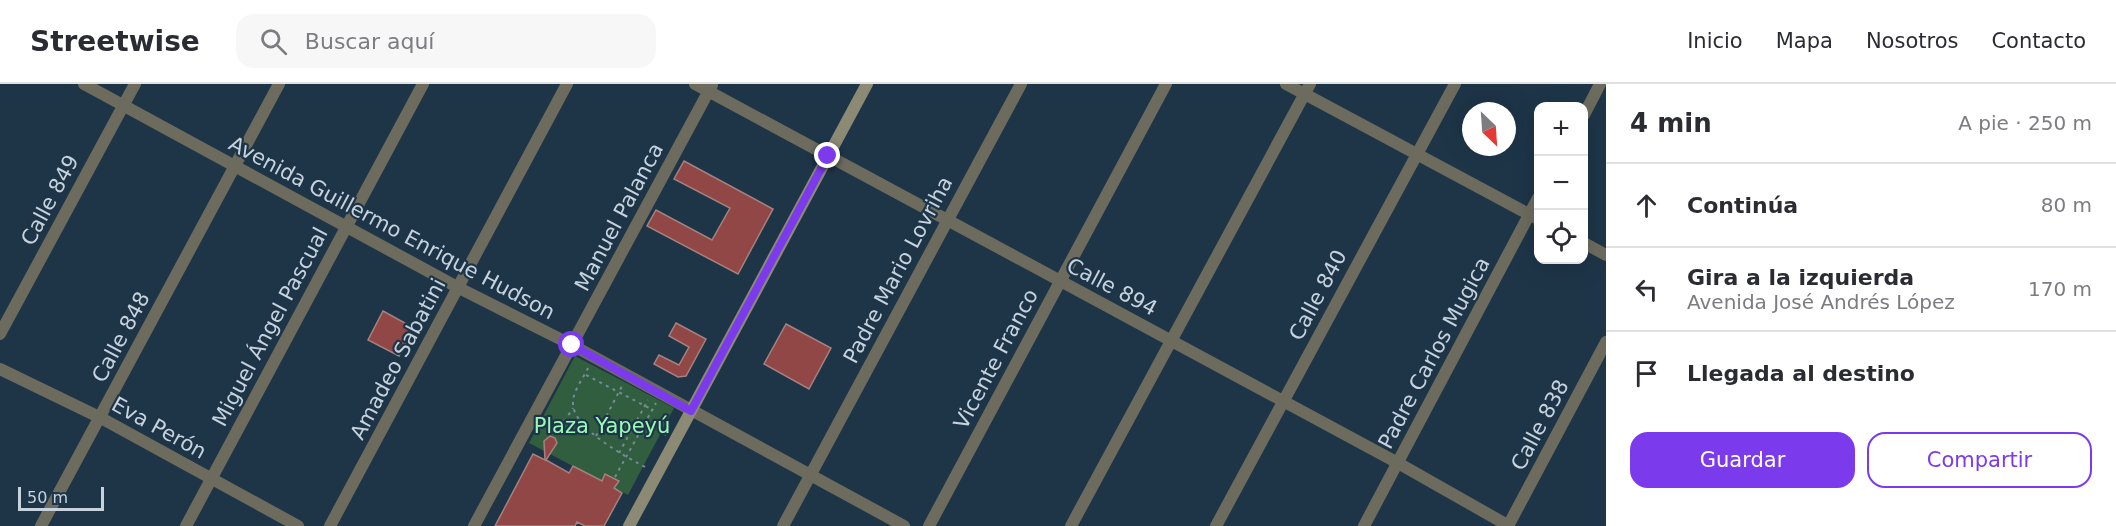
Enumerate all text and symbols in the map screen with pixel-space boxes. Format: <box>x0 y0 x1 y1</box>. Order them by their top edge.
search box <box>236 14 656 68</box>
text: Streetwise <box>30 25 200 58</box>
icon: search <box>257 25 290 58</box>
text: Buscar aquí <box>305 29 434 54</box>
text: Inicio <box>1687 29 1743 53</box>
text: Mapa <box>1776 29 1833 53</box>
text: Nosotros <box>1866 29 1958 53</box>
text: Contacto <box>1991 29 2086 53</box>
north arrow <box>1462 102 1516 156</box>
map controls <box>1534 102 1588 264</box>
button: + <box>1534 102 1588 156</box>
text: 4 min <box>1630 108 1712 138</box>
text: A pie · 250 m <box>1958 111 2092 135</box>
street label: Avenida Guillermo Enrique Hudson <box>225 132 559 324</box>
street label: Manuel Palanca <box>570 139 668 295</box>
route end <box>814 142 840 168</box>
street label: Calle 849 <box>16 151 84 249</box>
button: − <box>1534 156 1588 210</box>
street label: Padre Mario Lovriha <box>839 173 957 367</box>
icon: ahead <box>1630 189 1663 222</box>
text: Continúa <box>1687 193 1798 218</box>
text: 80 m <box>2041 193 2092 217</box>
button: locate <box>1534 210 1588 264</box>
street label: Miguel Ángel Pascual <box>207 223 333 430</box>
street label: Calle 840 <box>1284 246 1352 344</box>
street label: Calle 894 <box>1063 253 1161 321</box>
street label: Padre Carlos Mugica <box>1373 253 1495 453</box>
text: Gira a la izquierda <box>1687 265 1914 290</box>
icon: left <box>1630 273 1663 306</box>
street label: Amadeo Sabatini <box>345 274 451 444</box>
text: 170 m <box>2028 277 2092 301</box>
street label: Vicente Franco <box>949 285 1043 433</box>
street label: Calle 848 <box>87 288 155 386</box>
text: Avenida José Andrés López <box>1687 290 1955 314</box>
route start <box>558 331 584 357</box>
icon: arrive <box>1630 357 1663 390</box>
text: Llegada al destino <box>1687 361 1915 386</box>
street label: Calle 838 <box>1506 376 1574 474</box>
street label: Eva Perón <box>108 392 210 464</box>
park label: Plaza Yapeyú <box>534 414 670 438</box>
button: Guardar <box>1630 432 1855 488</box>
button: Compartir <box>1867 432 2092 488</box>
scale bar <box>18 484 104 512</box>
text: 50 m <box>27 488 68 507</box>

